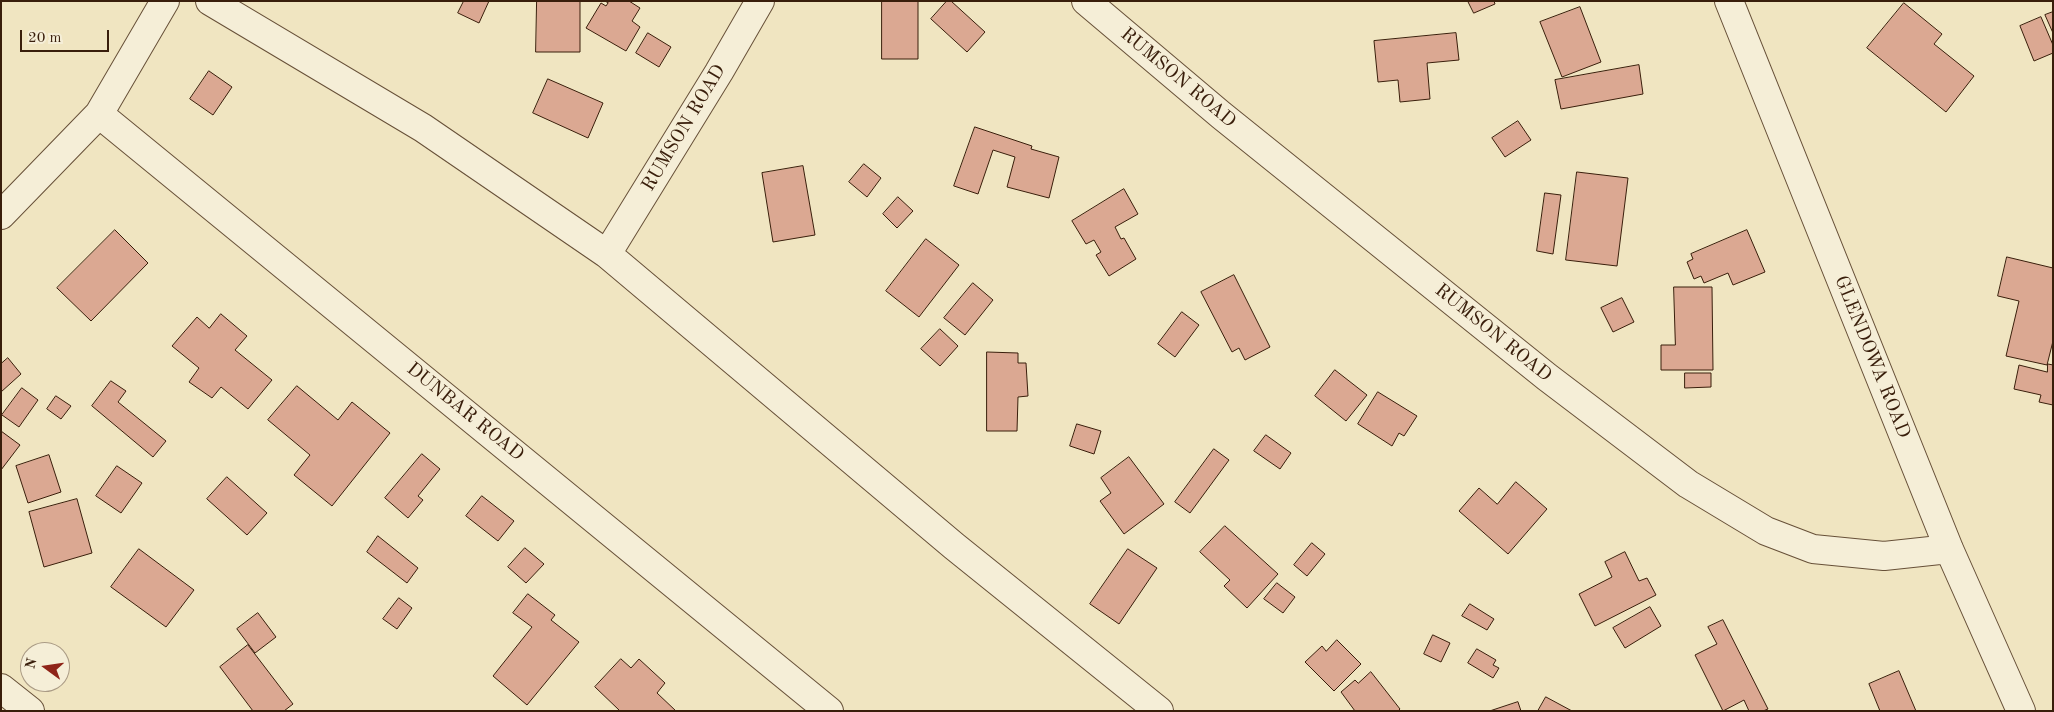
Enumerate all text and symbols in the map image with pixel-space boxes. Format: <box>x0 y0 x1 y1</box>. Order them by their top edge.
scale bar <box>22 20 111 52</box>
street label: RUMSON ROAD <box>1116 23 1240 133</box>
text: 20 m <box>28 31 62 46</box>
street label: RUMSON ROAD <box>637 61 731 195</box>
street label: GLENDOWA ROAD <box>1829 272 1915 442</box>
street label: RUMSON ROAD <box>1430 279 1556 387</box>
street label: DUNBAR ROAD <box>402 358 528 466</box>
north arrow <box>20 642 70 692</box>
text: N <box>23 657 40 671</box>

